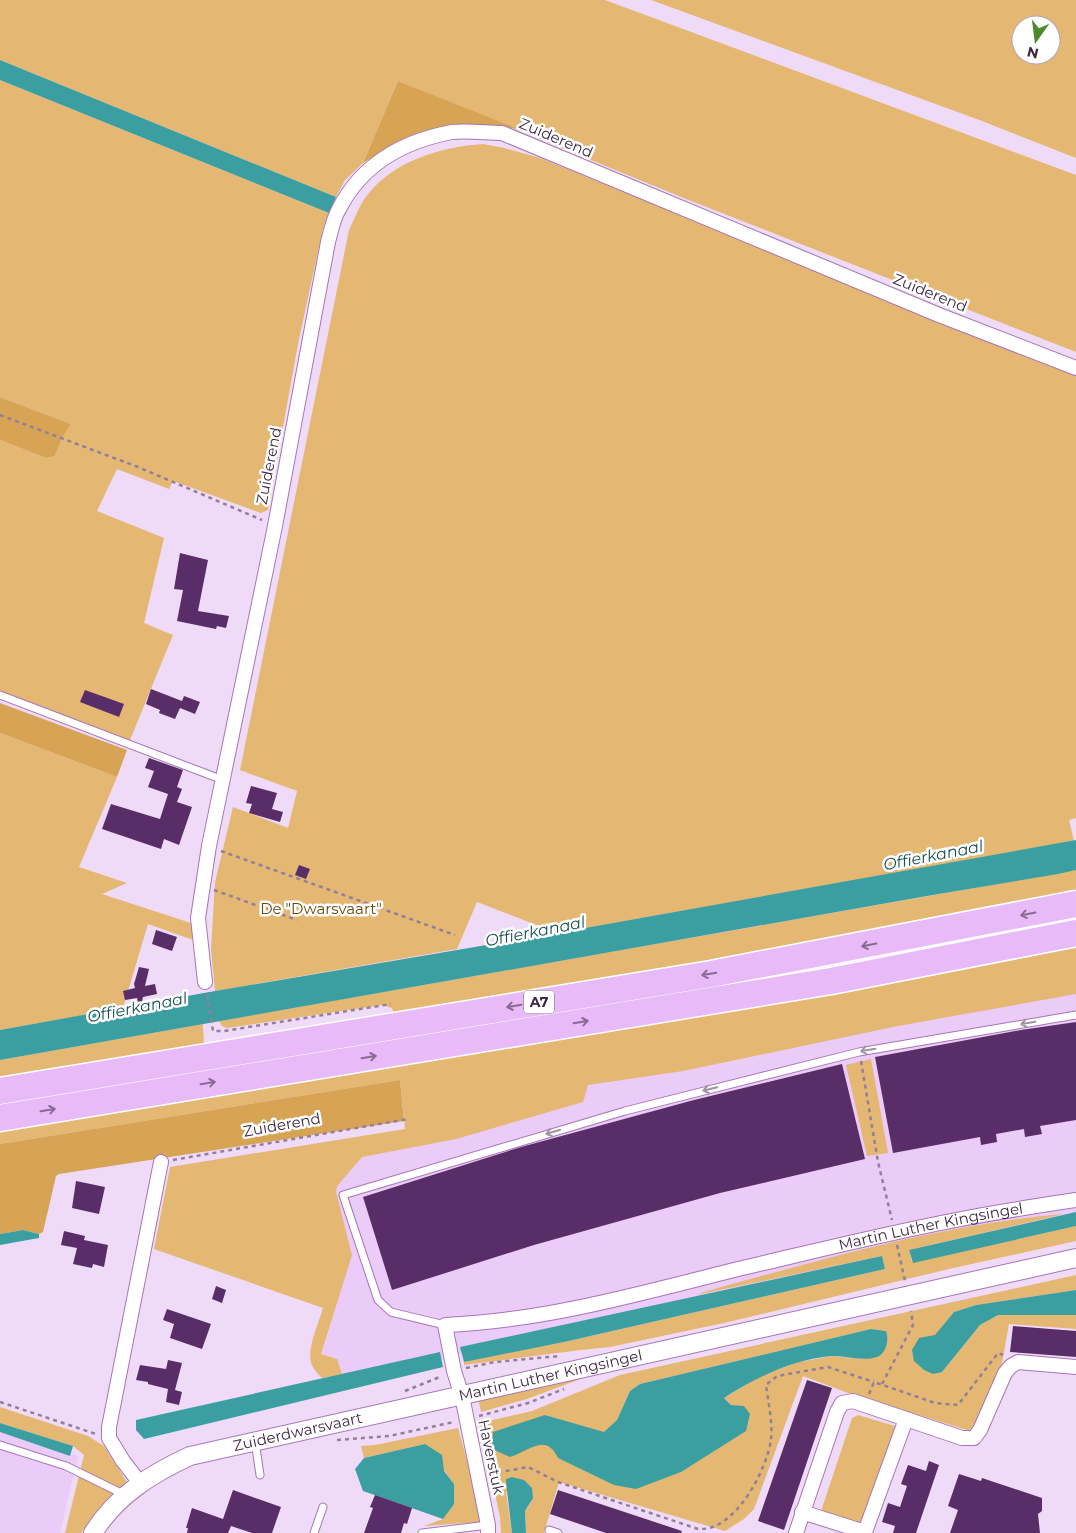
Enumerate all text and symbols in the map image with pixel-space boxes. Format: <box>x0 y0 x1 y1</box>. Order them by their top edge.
north arrow <box>1011 15 1061 65</box>
text: N <box>1025 43 1041 63</box>
street label: Zuiderend <box>516 114 596 162</box>
street label: Zuiderend <box>890 269 970 316</box>
street label: Zuiderend <box>252 426 285 506</box>
water label: Offierkanaal <box>882 836 985 874</box>
park label: De "Dwarsvaart" <box>260 899 382 918</box>
one-way arrow <box>1021 909 1037 919</box>
water label: Offierkanaal <box>484 912 587 950</box>
one-way arrow <box>861 941 877 950</box>
one-way arrow <box>701 970 717 980</box>
water label: Offierkanaal <box>86 988 189 1026</box>
road number: A7 <box>524 990 554 1014</box>
one-way arrow <box>506 1002 522 1012</box>
one-way arrow <box>573 1016 589 1026</box>
one-way arrow <box>1020 1018 1036 1028</box>
one-way arrow <box>860 1046 876 1056</box>
one-way arrow <box>360 1051 376 1061</box>
one-way arrow <box>200 1078 216 1088</box>
one-way arrow <box>703 1085 719 1094</box>
one-way arrow <box>40 1104 56 1114</box>
street label: Zuiderend <box>242 1108 322 1141</box>
one-way arrow <box>546 1127 562 1137</box>
street label: Martin Luther Kingsingel <box>837 1198 1024 1254</box>
street label: Martin Luther Kingsingel <box>457 1345 644 1405</box>
street label: Zuiderdwarsvaart <box>231 1408 364 1455</box>
street label: Haverstuk <box>474 1418 509 1496</box>

